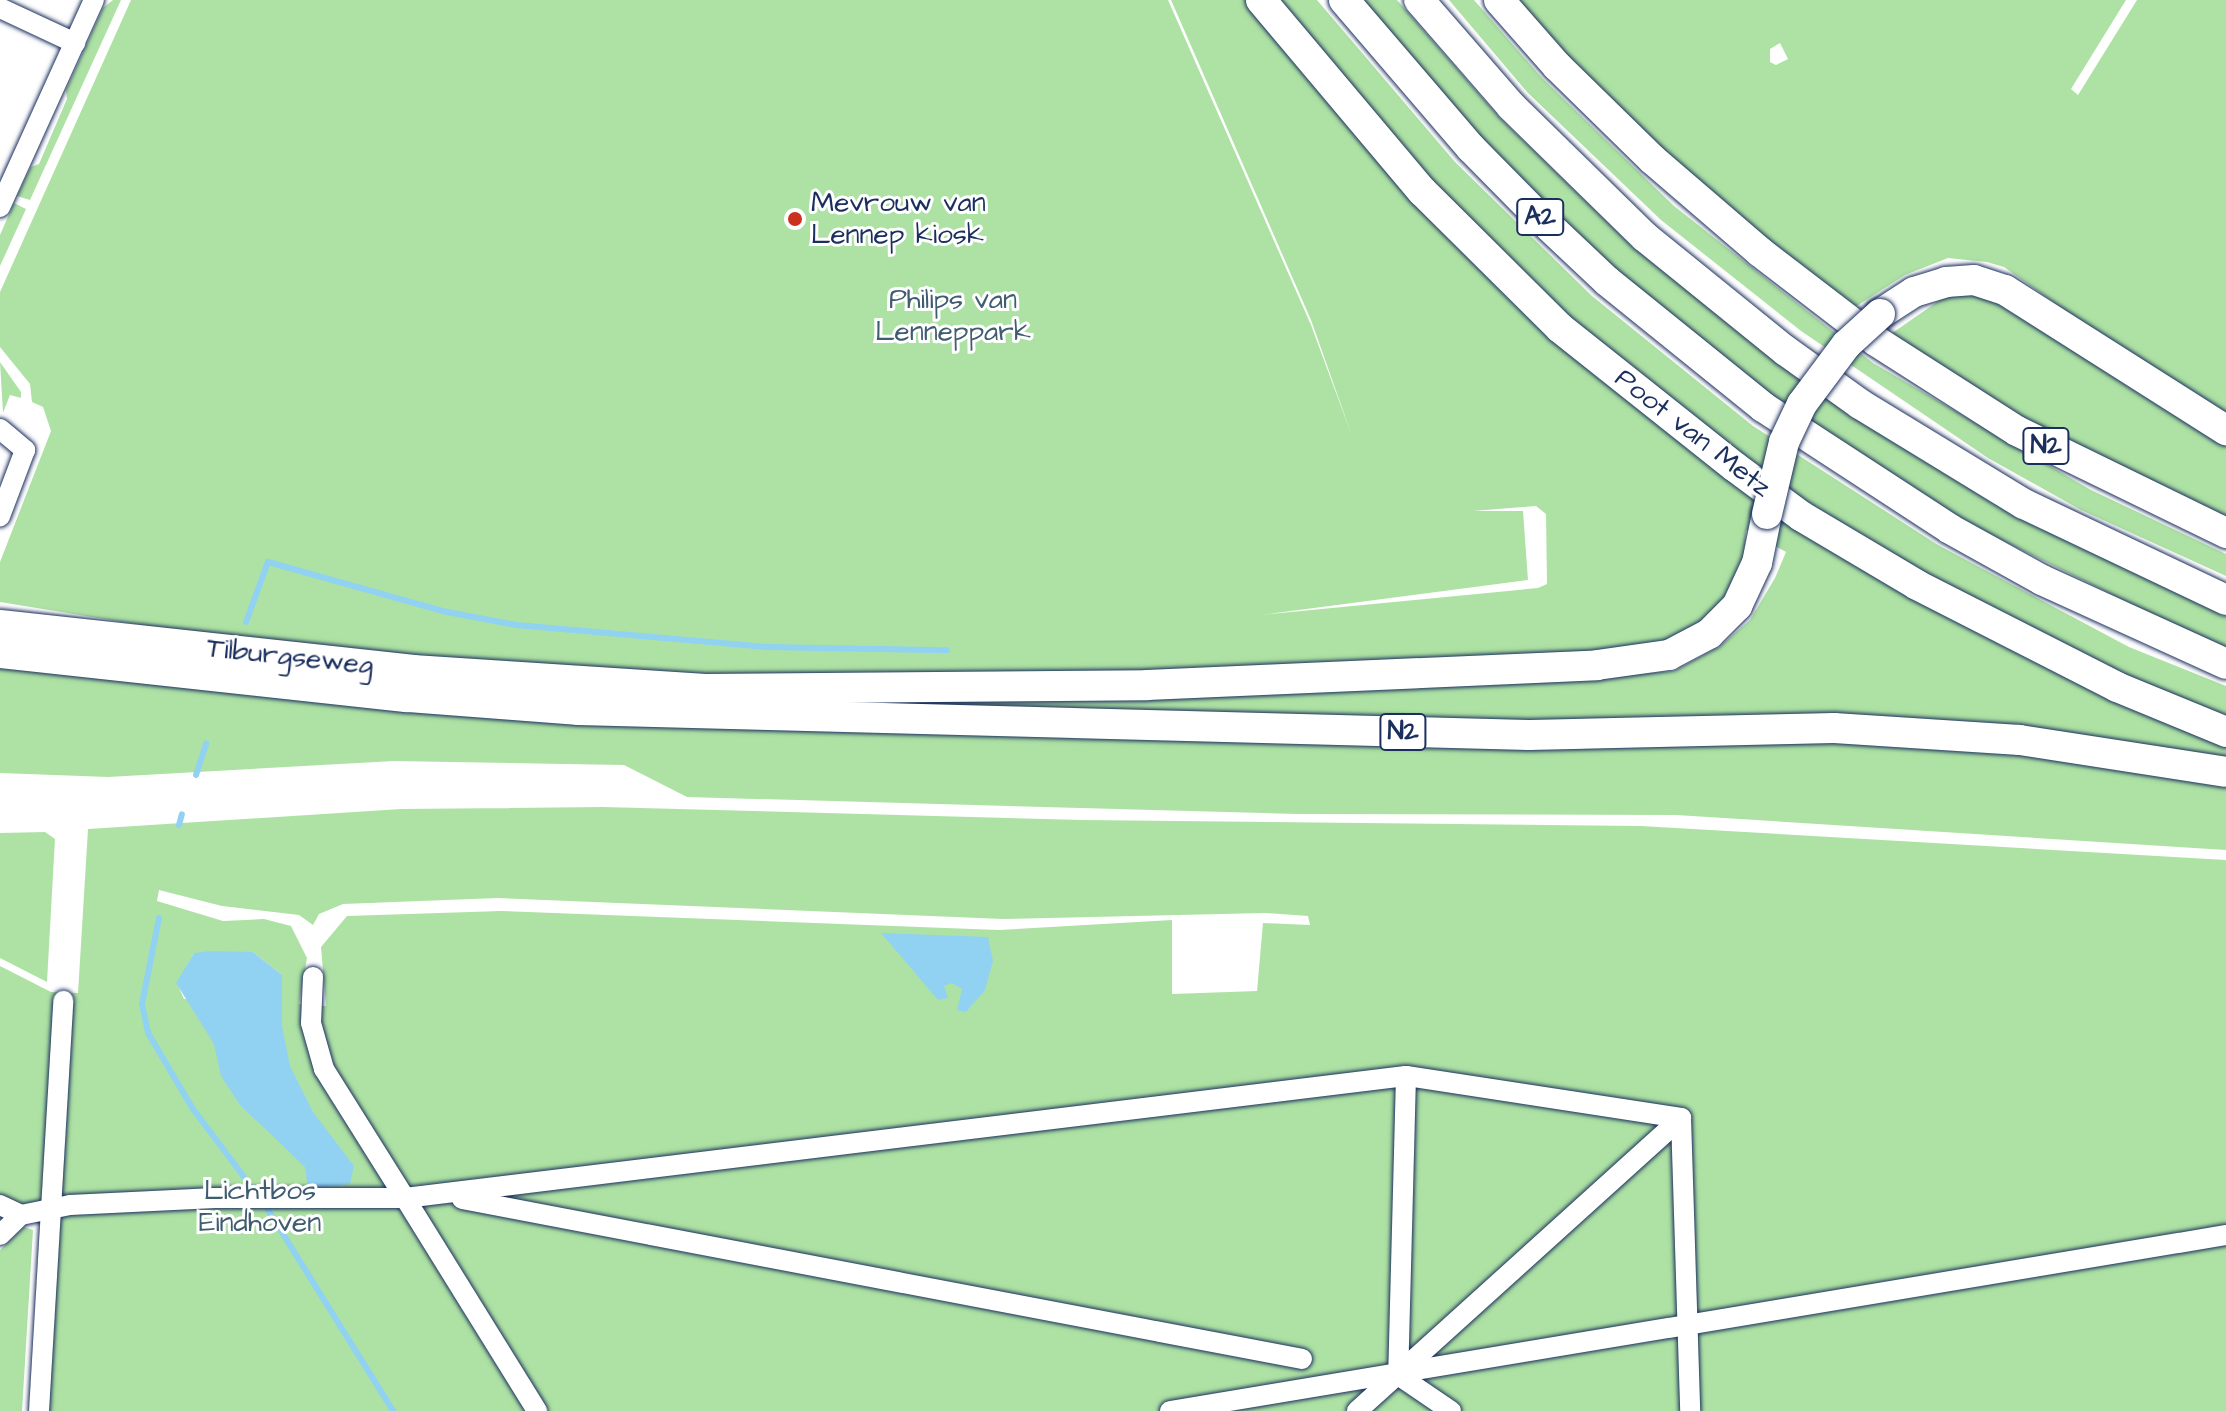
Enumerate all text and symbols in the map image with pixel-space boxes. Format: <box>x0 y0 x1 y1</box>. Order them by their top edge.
place label: Mevrouw van Lennep kiosk <box>811 186 986 252</box>
road number: A2 <box>1516 195 1564 239</box>
marker: Mevrouw van Lennep kiosk <box>786 210 804 228</box>
park label: Philips van Lenneppark <box>875 283 1031 349</box>
street label: Poot van Metz <box>1608 361 1778 505</box>
road number: N2 <box>2022 424 2070 468</box>
street label: Tilburgseweg <box>205 632 375 682</box>
road number: N2 <box>1379 710 1427 754</box>
park label: Lichtbos Eindhoven <box>199 1174 321 1240</box>

